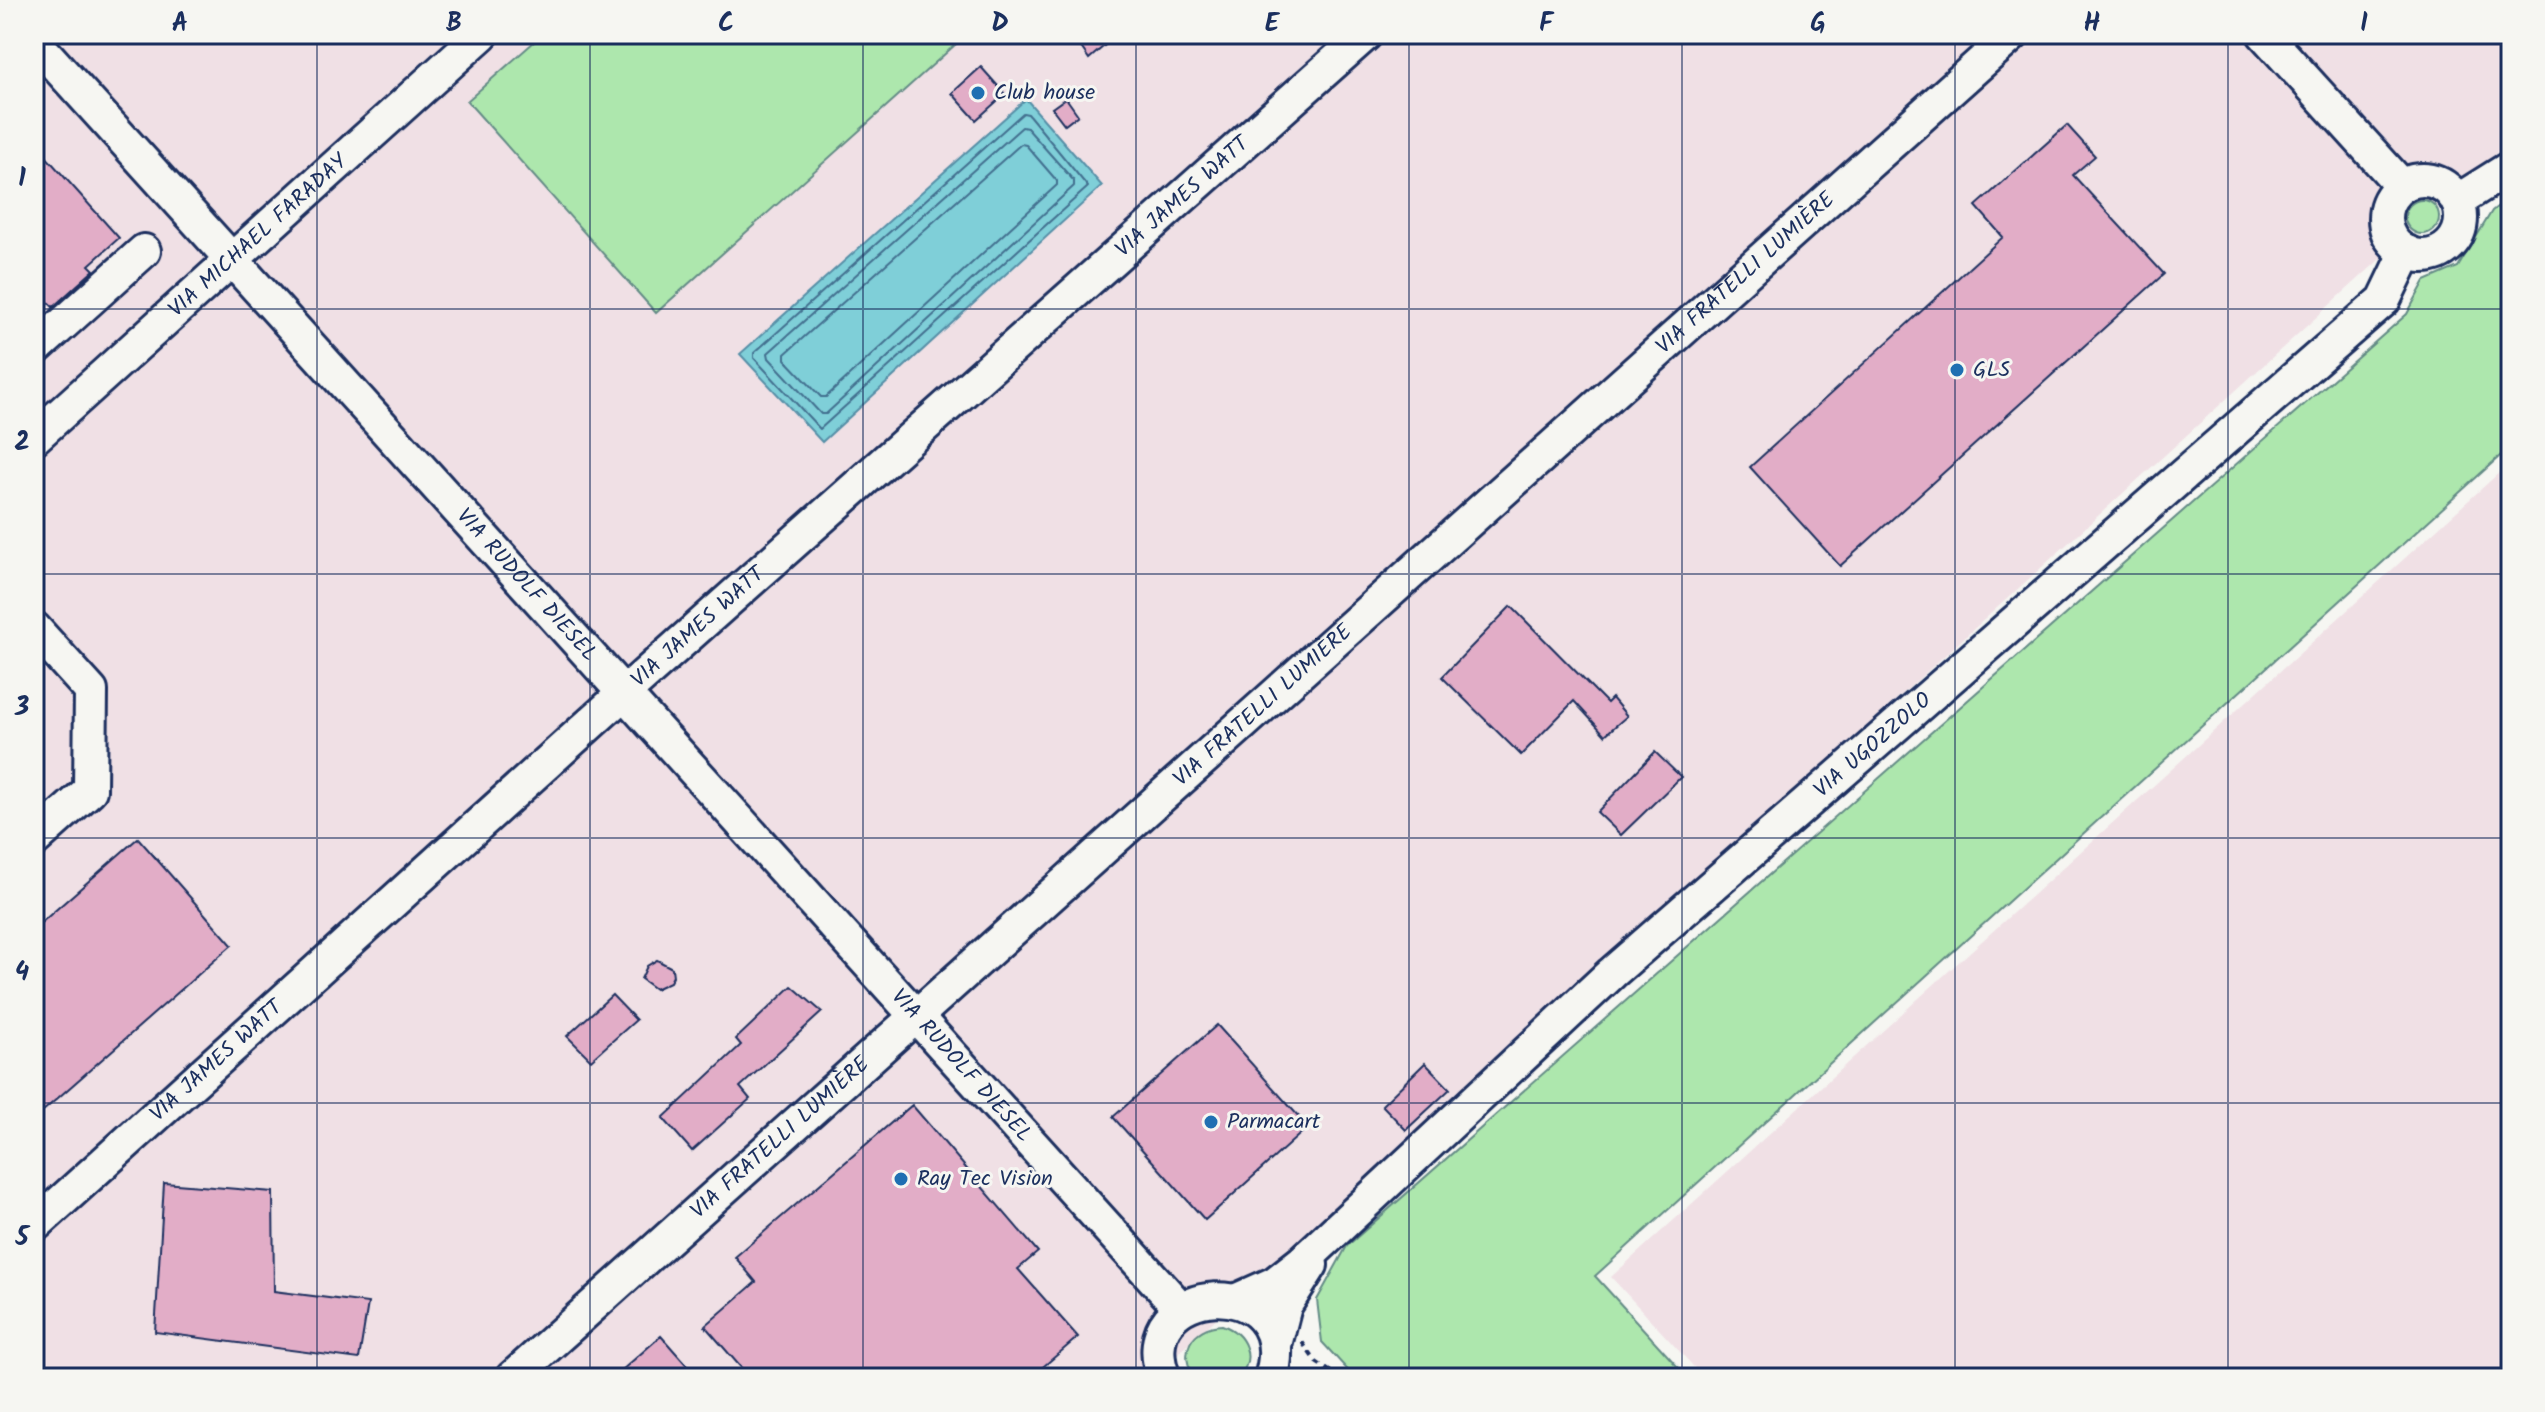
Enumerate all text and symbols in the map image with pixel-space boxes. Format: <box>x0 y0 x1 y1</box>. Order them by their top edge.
text: A <box>172 3 188 45</box>
text: B <box>446 3 462 45</box>
text: C <box>718 3 734 45</box>
text: D <box>991 3 1009 45</box>
text: E <box>1265 3 1281 45</box>
text: F <box>1539 3 1555 45</box>
text: G <box>1810 3 1826 45</box>
text: H <box>2084 3 2101 45</box>
text: I <box>2360 3 2368 45</box>
place label: Club house <box>994 76 1095 111</box>
marker: Club house <box>969 84 987 102</box>
street label: VIA JAMES WATT <box>1108 126 1259 266</box>
street label: VIA MICHAEL FARADAY <box>161 144 357 326</box>
text: 1 <box>18 158 26 200</box>
street label: VIA FRATELLI LUMIÈRE <box>1648 183 1844 363</box>
place label: GLS <box>1973 353 2010 388</box>
marker: GLS <box>1948 361 1966 379</box>
text: 2 <box>14 422 30 464</box>
street label: VIA RUDOLF DIESEL <box>447 500 606 670</box>
street label: VIA JAMES WATT <box>623 557 775 697</box>
street label: VIA FRATELLI LUMIÈRE <box>1165 615 1361 796</box>
street label: VIA UGOZZOLO <box>1806 684 1940 807</box>
text: 3 <box>14 687 29 729</box>
text: 4 <box>15 952 29 994</box>
street label: VIA RUDOLF DIESEL <box>882 981 1040 1151</box>
street label: VIA JAMES WATT <box>142 990 293 1131</box>
street label: VIA FRATELLI LUMIÈRE <box>683 1047 879 1228</box>
place label: Parmacart <box>1227 1105 1321 1140</box>
marker: Parmacart <box>1202 1113 1220 1131</box>
place label: Ray Tec Vision <box>917 1162 1053 1197</box>
marker: Ray Tec Vision <box>892 1170 910 1188</box>
text: 5 <box>14 1217 30 1259</box>

